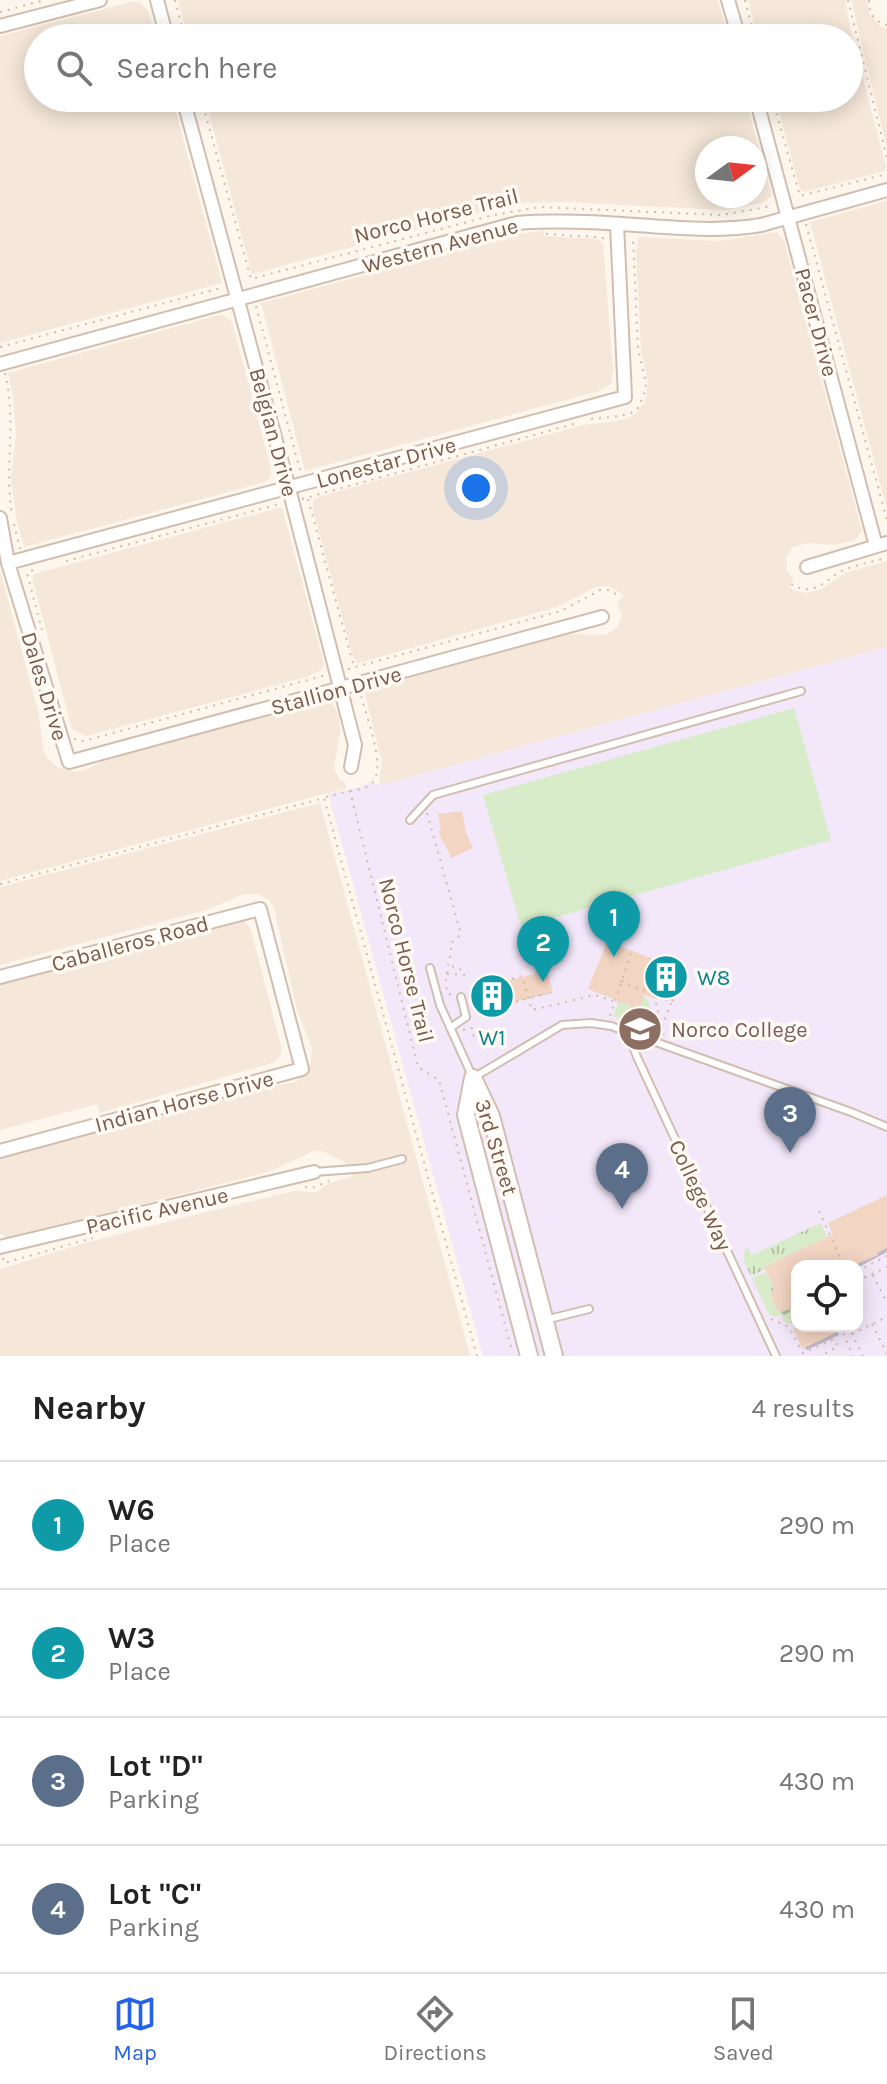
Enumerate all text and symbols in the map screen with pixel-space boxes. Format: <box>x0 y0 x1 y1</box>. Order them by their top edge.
search box <box>24 24 863 112</box>
icon: search <box>52 46 96 90</box>
text: Search here <box>116 50 277 86</box>
north arrow <box>695 136 767 208</box>
street label: Norco Horse Trail <box>351 183 521 249</box>
street label: Western Avenue <box>359 213 521 279</box>
street label: Pacer Drive <box>789 265 843 379</box>
street label: Belgian Drive <box>243 365 303 499</box>
street label: Lonestar Drive <box>314 432 459 494</box>
your location <box>456 468 496 508</box>
street label: Dales Drive <box>15 629 73 744</box>
street label: Stallion Drive <box>268 661 405 721</box>
street label: Norco Horse Trail <box>373 875 439 1045</box>
pin: 1 <box>588 891 640 957</box>
street label: Caballeros Road <box>49 910 212 977</box>
pin: 2 <box>517 916 569 982</box>
building icon: W8 <box>642 953 690 1001</box>
place label: W8 <box>697 965 730 991</box>
building icon: W1 <box>468 972 516 1020</box>
school or university icon: Norco College <box>616 1005 664 1053</box>
place label: Norco College <box>671 1017 807 1043</box>
place label: W1 <box>479 1025 505 1051</box>
street label: Indian Horse Drive <box>92 1066 276 1138</box>
pin: 3 <box>764 1087 816 1153</box>
street label: 3rd Street <box>469 1096 523 1199</box>
street label: College Way <box>663 1136 737 1255</box>
pin: 4 <box>596 1143 648 1209</box>
street label: Pacific Avenue <box>84 1182 231 1240</box>
map controls <box>791 1260 863 1332</box>
button: locate <box>791 1260 863 1332</box>
text: Nearby <box>32 1388 146 1428</box>
text: 4 results <box>751 1393 855 1424</box>
text: W6 <box>108 1492 155 1528</box>
text: 1 <box>53 1510 63 1541</box>
text: 290 m <box>779 1510 855 1541</box>
text: Place <box>108 1528 171 1559</box>
text: W3 <box>108 1620 155 1656</box>
text: 2 <box>50 1638 66 1669</box>
text: 290 m <box>779 1638 855 1669</box>
text: Place <box>108 1656 171 1687</box>
text: Lot "D" <box>108 1748 203 1784</box>
text: 3 <box>50 1766 66 1797</box>
text: 430 m <box>779 1766 855 1797</box>
text: Parking <box>108 1784 199 1815</box>
text: Lot "C" <box>108 1876 201 1912</box>
text: 4 <box>50 1894 66 1925</box>
text: 430 m <box>779 1894 855 1925</box>
text: Parking <box>108 1912 199 1943</box>
tab: Map <box>113 1992 157 2066</box>
tab: Directions <box>383 1992 487 2066</box>
tab: Saved <box>713 1992 774 2066</box>

